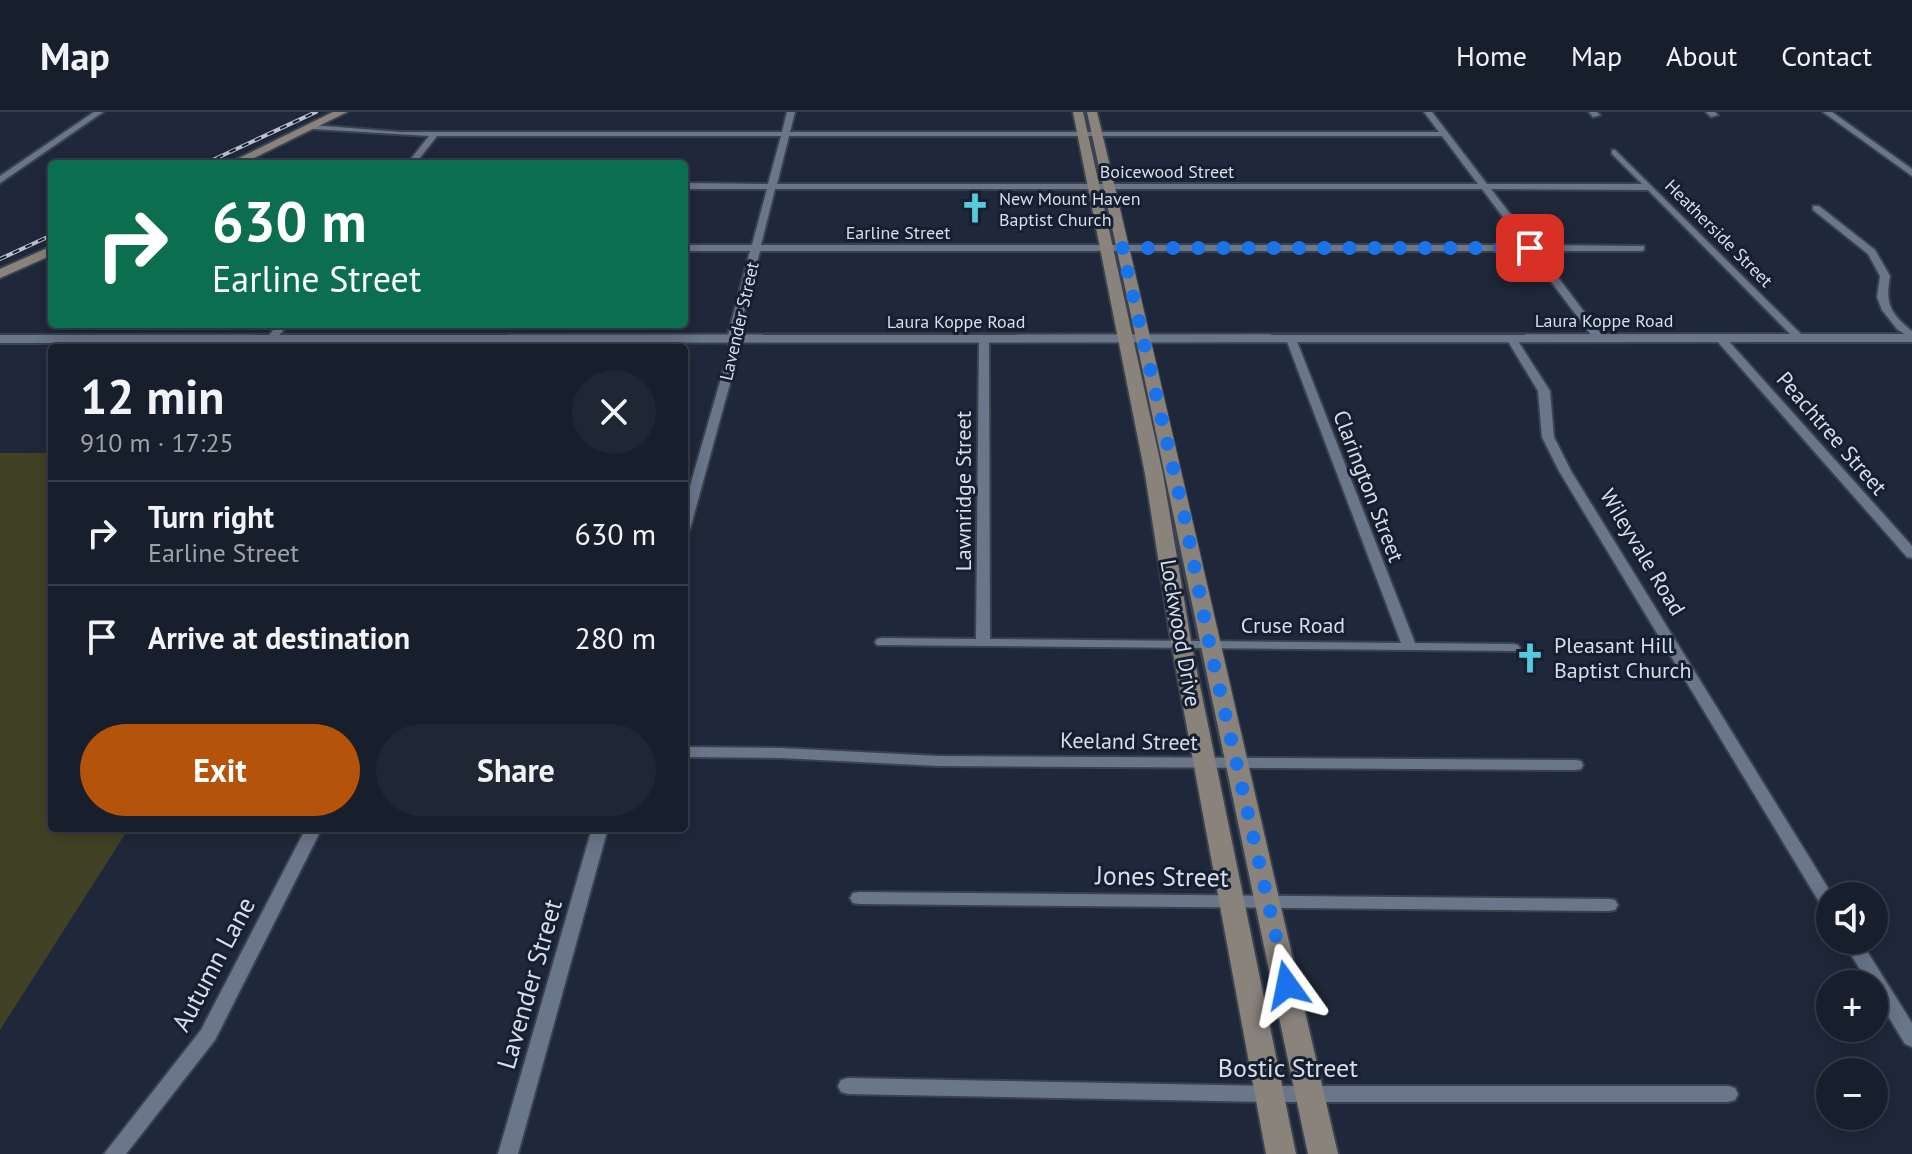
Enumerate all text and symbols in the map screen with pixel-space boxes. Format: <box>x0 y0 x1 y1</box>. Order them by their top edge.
text: Map <box>40 31 110 80</box>
text: Home <box>1456 37 1527 74</box>
text: Map <box>1571 37 1622 74</box>
text: About <box>1666 37 1737 74</box>
text: Contact <box>1781 37 1872 74</box>
street label: Boicewood Street <box>1100 160 1234 183</box>
street label: Heatherside Street <box>1660 174 1778 292</box>
text: 630 m <box>212 185 367 257</box>
place label: New Mount Haven Baptist Church <box>999 187 1141 231</box>
church icon: New Mount Haven Baptist Church <box>958 191 992 225</box>
icon: right <box>80 192 184 296</box>
pin <box>1496 214 1564 282</box>
street label: Earline Street <box>846 221 950 244</box>
icon: arrive <box>1508 226 1552 270</box>
text: Earline Street <box>212 255 421 302</box>
street label: Lavender Street <box>714 259 764 383</box>
street label: Laura Koppe Road <box>1535 309 1673 332</box>
street label: Laura Koppe Road <box>887 310 1025 333</box>
text: 12 min <box>80 365 224 427</box>
street label: Peachtree Street <box>1771 365 1894 501</box>
button: close <box>572 370 656 454</box>
street label: Clarington Street <box>1327 406 1411 566</box>
street label: Lawnridge Street <box>949 410 977 571</box>
text: 910 m · 17:25 <box>80 426 234 459</box>
street label: Wileyvale Road <box>1594 483 1692 621</box>
text: Turn right <box>148 497 274 536</box>
icon: right <box>80 511 124 555</box>
text: 630 m <box>575 514 656 553</box>
text: Earline Street <box>148 536 299 569</box>
street label: Lockwood Drive <box>1154 557 1208 709</box>
street label: Cruse Road <box>1241 611 1345 639</box>
icon: arrive <box>80 615 124 659</box>
text: Arrive at destination <box>148 618 410 657</box>
text: 280 m <box>575 618 656 657</box>
place label: Pleasant Hill Baptist Church <box>1554 631 1692 684</box>
church icon: Pleasant Hill Baptist Church <box>1513 641 1547 675</box>
button: Exit <box>80 724 360 816</box>
button: Share <box>376 724 656 816</box>
street label: Keeland Street <box>1060 726 1199 756</box>
street label: Jones Street <box>1094 858 1229 894</box>
map controls <box>1816 882 1888 1130</box>
button: sound <box>1816 882 1888 954</box>
street label: Autumn Lane <box>164 891 262 1037</box>
street label: Lavender Street <box>489 895 569 1073</box>
position arrow <box>1245 943 1329 1027</box>
button: + <box>1816 970 1888 1042</box>
street label: Bostic Street <box>1218 1051 1358 1084</box>
button: − <box>1816 1058 1888 1130</box>

